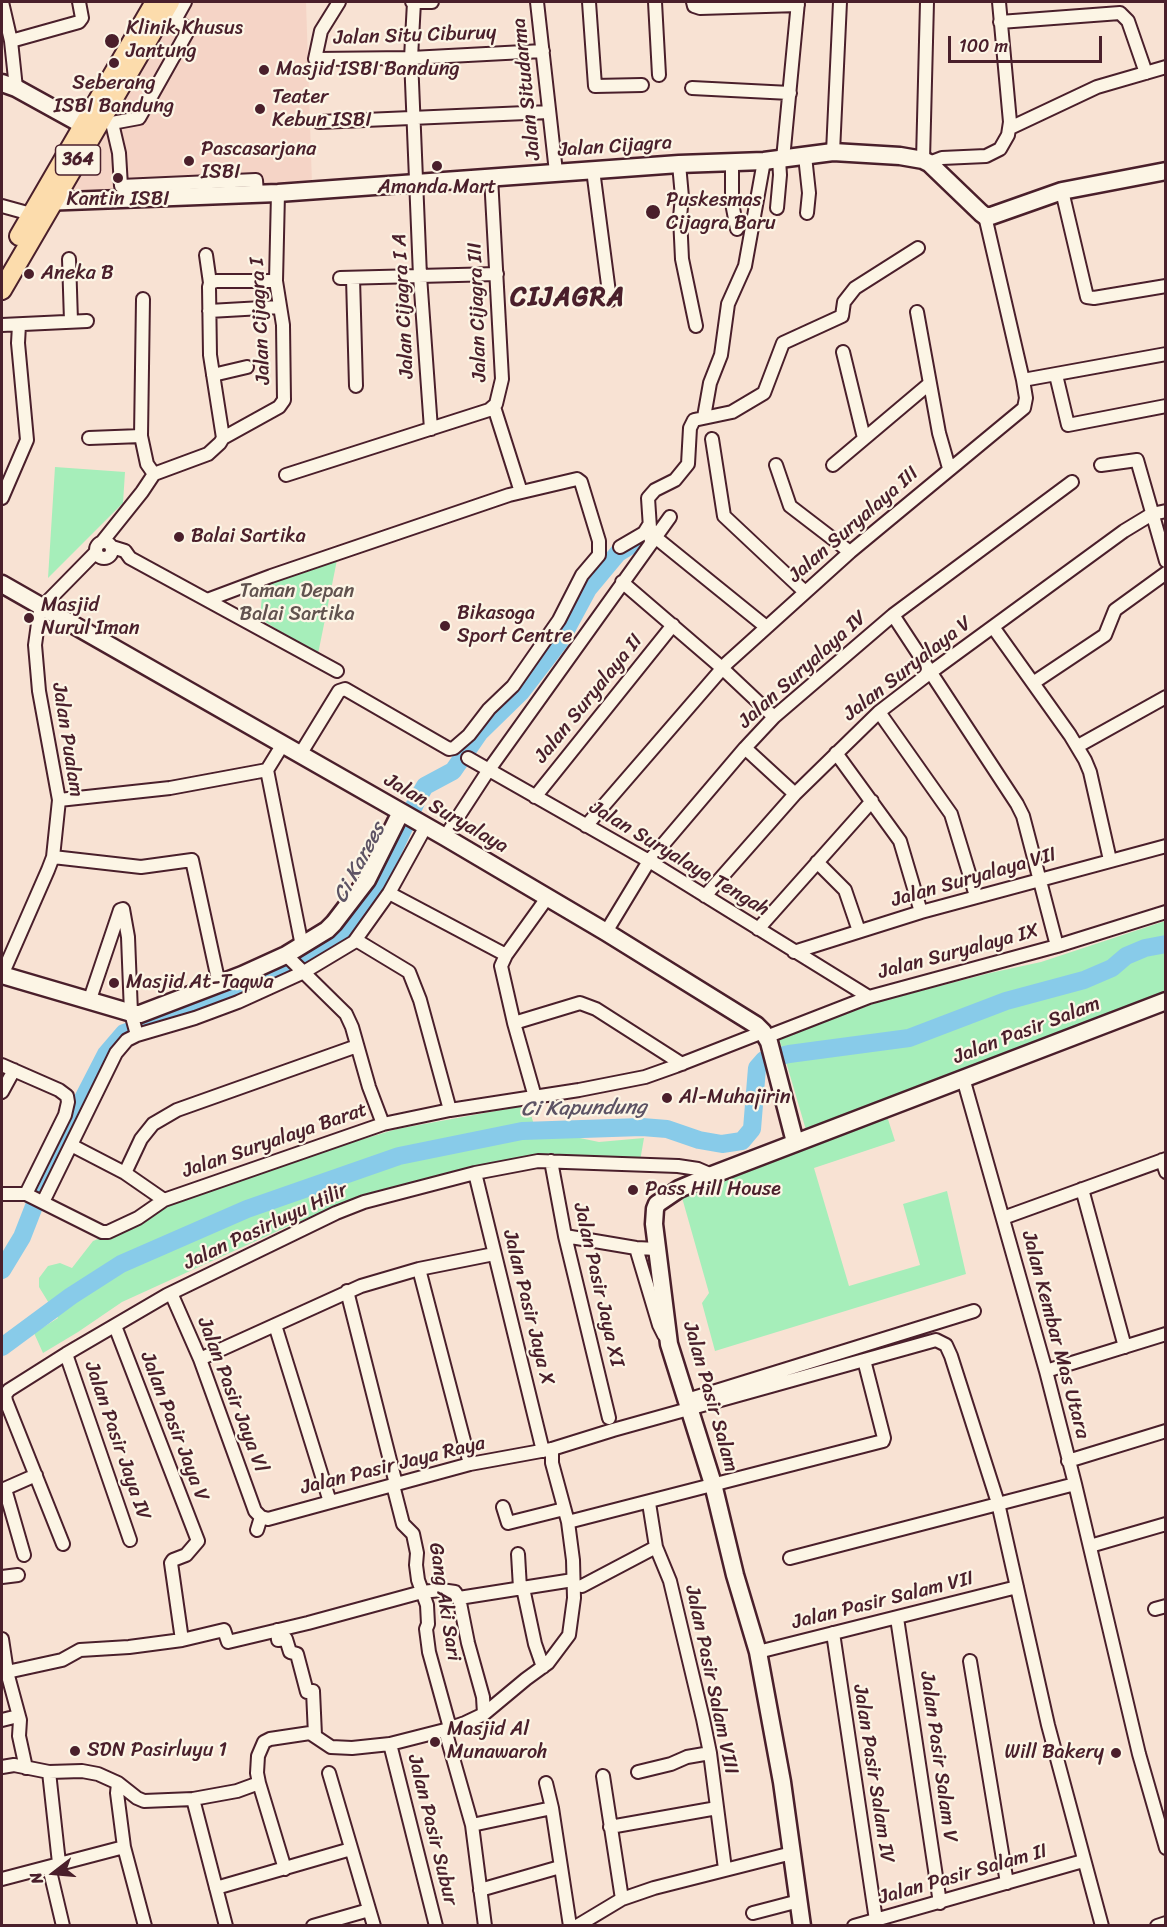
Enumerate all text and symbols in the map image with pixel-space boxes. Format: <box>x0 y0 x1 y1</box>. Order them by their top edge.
place label: Klinik Khusus Jantung <box>126 17 243 64</box>
street label: Jalan Situdarma <box>508 17 546 161</box>
street label: Jalan Situ Ciburuy <box>333 21 497 51</box>
scale bar <box>951 24 1106 62</box>
text: 100 m <box>959 30 1008 62</box>
marker: Klinik Khusus Jantung <box>103 32 121 50</box>
marker: Seberang ISBI Bandung <box>107 56 121 70</box>
place label: Masjid ISBI Bandung <box>276 58 460 82</box>
marker: Masjid ISBI Bandung <box>257 63 271 77</box>
place label: Seberang ISBI Bandung <box>54 72 174 119</box>
place label: Teater Kebun ISBI <box>272 86 372 133</box>
marker: Teater Kebun ISBI <box>253 102 267 116</box>
street label: Jalan Cijagra <box>557 131 673 163</box>
place label: Pascasarjana ISBI <box>201 138 316 185</box>
road number: 364 <box>56 145 100 175</box>
marker: Pascasarjana ISBI <box>182 154 196 168</box>
marker: Amanda Mart <box>430 159 444 173</box>
marker: Kantin ISBI <box>111 171 125 185</box>
place label: Amanda Mart <box>378 176 496 200</box>
place label: Kantin ISBI <box>67 188 169 212</box>
place label: Puskesmas Cijagra Baru <box>666 189 776 236</box>
marker: Puskesmas Cijagra Baru <box>644 203 662 221</box>
street label: Jalan Cijagra I A <box>388 233 420 379</box>
street label: Jalan Cijagra III <box>464 242 492 382</box>
street label: Jalan Cijagra I <box>246 257 276 385</box>
place label: Aneka B <box>41 262 114 286</box>
marker: Aneka B <box>22 267 36 281</box>
district label: CIJAGRA <box>511 282 625 314</box>
street label: Jalan Suryalaya III <box>784 462 924 588</box>
place label: Balai Sartika <box>191 525 306 549</box>
marker: Balai Sartika <box>172 530 186 544</box>
park label: Taman Depan Balai Sartika <box>240 580 354 627</box>
place label: Masjid Nurul Iman <box>41 594 139 641</box>
place label: Bikasoga Sport Centre <box>457 602 572 649</box>
street label: Jalan Suryalaya IV <box>734 606 872 734</box>
marker: Masjid Nurul Iman <box>22 611 36 625</box>
street label: Jalan Suryalaya V <box>839 611 977 727</box>
marker: Bikasoga Sport Centre <box>438 619 452 633</box>
street label: Jalan Suryalaya II <box>530 630 648 768</box>
street label: Jalan Pualam <box>46 681 88 799</box>
street label: Jalan Suryalaya <box>380 769 512 859</box>
street label: Jalan Suryalaya Tengah <box>585 796 773 922</box>
water label: Ci Karees <box>328 819 392 907</box>
street label: Jalan Suryalaya VII <box>889 843 1059 913</box>
street label: Jalan Suryalaya IX <box>876 919 1042 985</box>
place label: Masjid At-Taqwa <box>126 971 273 995</box>
marker: Masjid At-Taqwa <box>107 976 121 990</box>
street label: Jalan Pasir Salam <box>950 992 1104 1070</box>
place label: Al-Muhajirin <box>679 1086 791 1110</box>
marker: Al-Muhajirin <box>660 1091 674 1105</box>
water label: Ci Kapundung <box>521 1095 647 1123</box>
street label: Jalan Suryalaya Barat <box>179 1098 371 1184</box>
street label: Jalan Pasirluyu Hilir <box>180 1178 352 1276</box>
place label: Pass Hill House <box>645 1178 781 1202</box>
marker: Pass Hill House <box>626 1183 640 1197</box>
street label: Jalan Pasir Jaya XI <box>567 1201 629 1369</box>
street label: Jalan Pasir Jaya X <box>497 1228 559 1388</box>
street label: Jalan Kembar Mas Utara <box>1016 1229 1094 1441</box>
street label: Jalan Pasir Jaya Vl <box>191 1314 273 1476</box>
street label: Jalan Pasir Salam <box>677 1319 743 1475</box>
street label: Jalan Pasir Jaya V <box>134 1349 214 1505</box>
street label: Jalan Pasir Jaya IV <box>79 1358 155 1524</box>
street label: Jalan Pasir Jaya Raya <box>298 1431 488 1501</box>
street label: Gang Aki Sari <box>423 1541 465 1663</box>
street label: Jalan Pasir Salam VII <box>790 1567 976 1635</box>
street label: Jalan Pasir Salam VIII <box>679 1583 743 1777</box>
street label: Jalan Pasir Salam V <box>914 1670 962 1844</box>
street label: Jalan Pasir Salam IV <box>847 1683 899 1865</box>
place label: Masjid Al Munawaroh <box>447 1718 548 1765</box>
marker: Masjid Al Munawaroh <box>428 1735 442 1749</box>
place label: SDN Pasirluyu 1 <box>87 1739 227 1763</box>
place label: Will Bakery <box>1004 1741 1104 1765</box>
marker: SDN Pasirluyu 1 <box>68 1744 82 1758</box>
marker: Will Bakery <box>1109 1746 1123 1760</box>
street label: Jalan Pasir Subur <box>402 1752 462 1908</box>
street label: Jalan Pasir Salam II <box>876 1839 1050 1911</box>
north arrow <box>24 1843 84 1903</box>
text: N <box>21 1869 52 1887</box>

